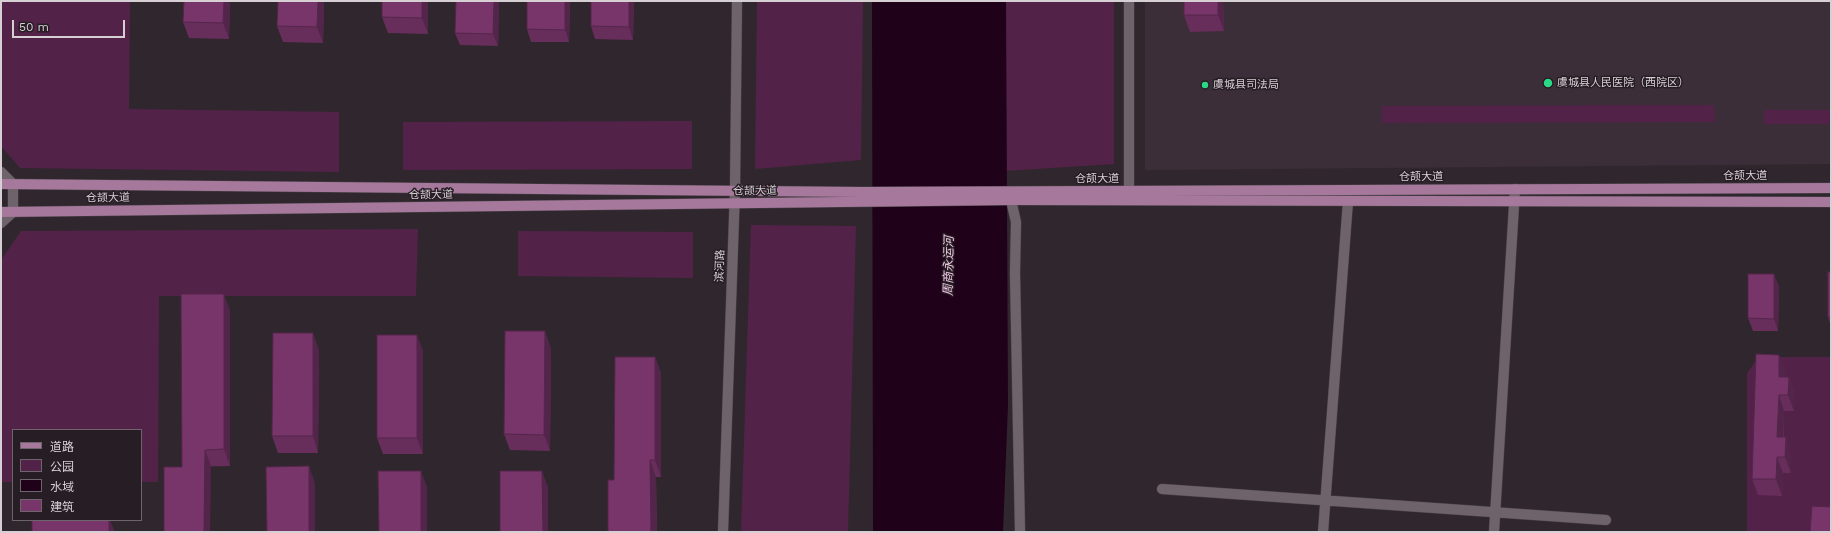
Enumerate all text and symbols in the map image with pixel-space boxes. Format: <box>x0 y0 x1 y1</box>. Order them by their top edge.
scale bar <box>14 12 127 38</box>
text: 50 m <box>19 20 49 34</box>
place label: 虞城县人民医院（西院区） <box>1557 76 1689 90</box>
marker: 虞城县人民医院（西院区） <box>1542 77 1554 89</box>
place label: 虞城县司法局 <box>1213 78 1279 92</box>
marker: 虞城县司法局 <box>1200 80 1210 90</box>
street label: 仓颉大道 <box>1723 169 1767 183</box>
street label: 仓颉大道 <box>1399 170 1443 184</box>
street label: 仓颉大道 <box>1075 172 1119 186</box>
street label: 仓颉大道 <box>733 184 777 198</box>
street label: 仓颉大道 <box>409 188 453 202</box>
street label: 仓颉大道 <box>86 191 130 205</box>
water label: 周商永运河 <box>941 236 957 296</box>
street label: 滨河路 <box>713 249 727 283</box>
legend <box>12 429 142 521</box>
text: 道路 <box>50 440 74 454</box>
text: 公园 <box>50 460 74 474</box>
text: 水域 <box>50 480 74 494</box>
text: 建筑 <box>50 500 74 514</box>

